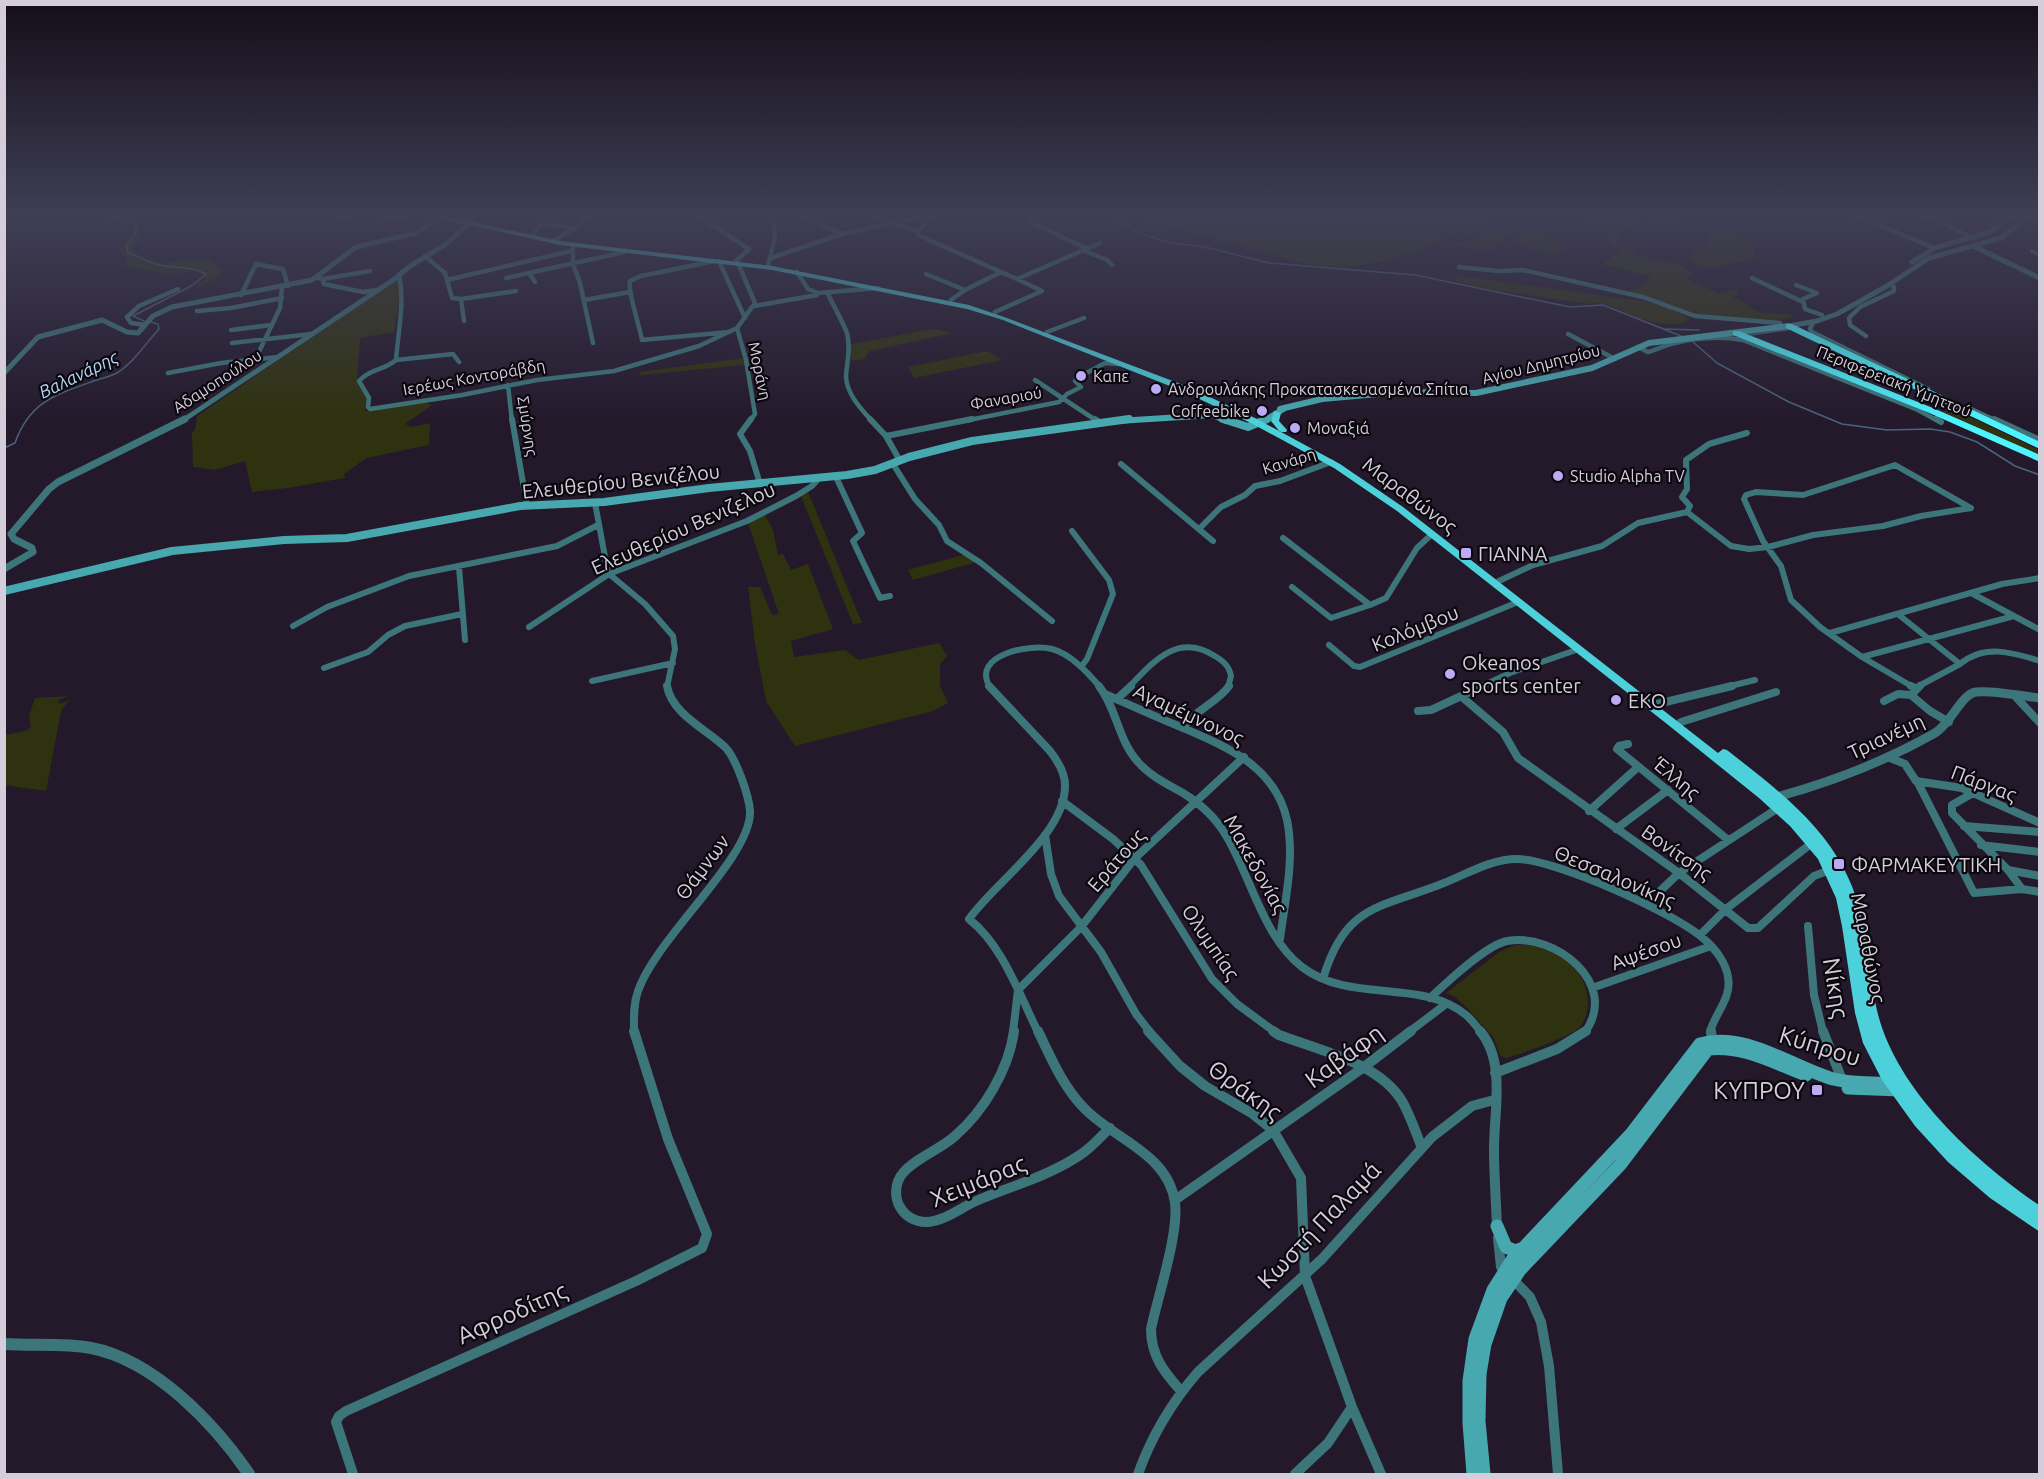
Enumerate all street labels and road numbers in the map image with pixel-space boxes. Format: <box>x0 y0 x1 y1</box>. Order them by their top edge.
street label: Μοράνη <box>745 340 775 402</box>
street label: Αγίου Δημητρίου <box>1480 341 1602 387</box>
street label: Περιφερειακή Υμηττού <box>1814 342 1974 420</box>
street label: Αδαμοπούλου <box>169 346 265 416</box>
street label: Ιερέως Κοντοράβδη <box>401 356 547 399</box>
street label: Φαναριού <box>969 383 1043 413</box>
street label: Σμύρνης <box>513 395 542 458</box>
street label: Κανάρη <box>1260 444 1318 478</box>
street label: Μαραθώνος <box>1358 452 1462 538</box>
street label: Ελευθερίου Βενιζέλου <box>521 459 721 503</box>
street label: Ελευθερίου Βενιζελου <box>587 477 779 579</box>
street label: Κολόμβου <box>1368 600 1462 656</box>
street label: Αγαμέμνονος <box>1130 678 1248 750</box>
street label: Τριανέμη <box>1844 708 1928 764</box>
street label: Έλλης <box>1648 751 1705 804</box>
street label: Πάργας <box>1948 760 2020 806</box>
street label: Μακεδονίας <box>1220 811 1292 917</box>
street label: Βονίτσης <box>1637 819 1717 885</box>
street label: Εράτους <box>1082 824 1150 896</box>
street label: Θάμνων <box>670 830 734 904</box>
street label: Θεσσαλονίκης <box>1551 840 1679 912</box>
street label: Μαραθώνος <box>1847 891 1891 1005</box>
street label: Ολυμπίας <box>1177 900 1245 984</box>
street label: Αψέσου <box>1608 928 1684 974</box>
street label: Νίκης <box>1818 956 1854 1020</box>
street label: Καβάφη <box>1300 1019 1388 1093</box>
street label: Κύπρου <box>1776 1021 1864 1071</box>
street label: Θράκης <box>1203 1054 1287 1126</box>
street label: Χειμάρας <box>926 1150 1030 1212</box>
street label: Κωστή Παλαμά <box>1252 1156 1386 1294</box>
street label: Αφροδίτης <box>453 1277 571 1349</box>

